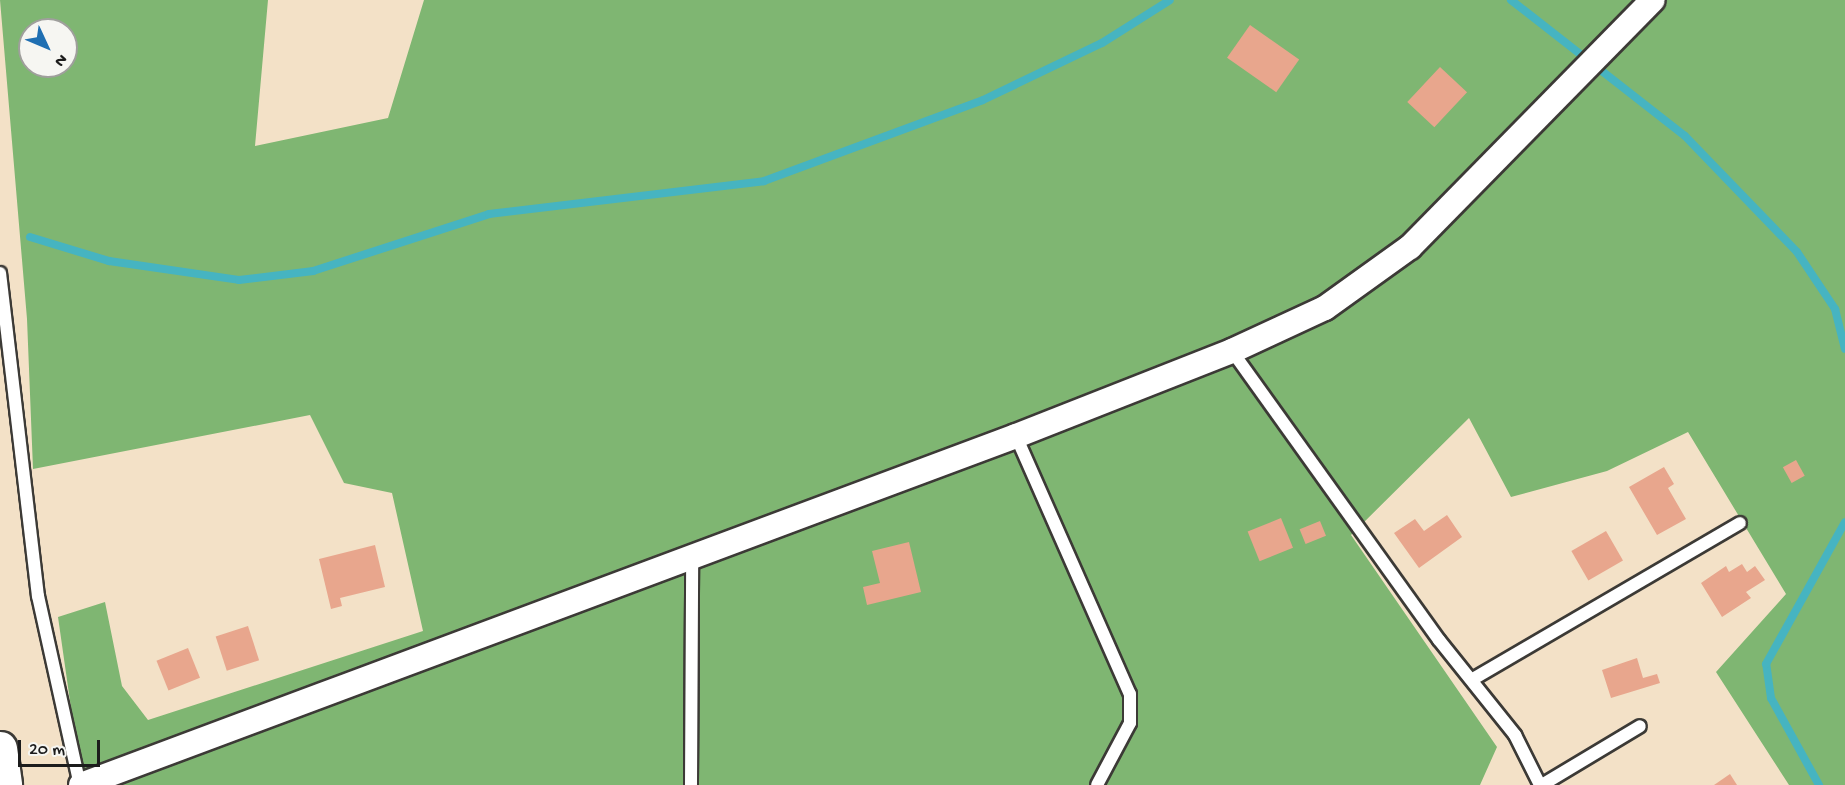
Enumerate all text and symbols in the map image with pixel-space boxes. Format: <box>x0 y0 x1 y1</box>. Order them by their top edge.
north arrow <box>18 18 78 78</box>
text: N <box>49 49 70 70</box>
scale bar <box>21 728 104 766</box>
text: 20 m <box>29 740 65 761</box>

